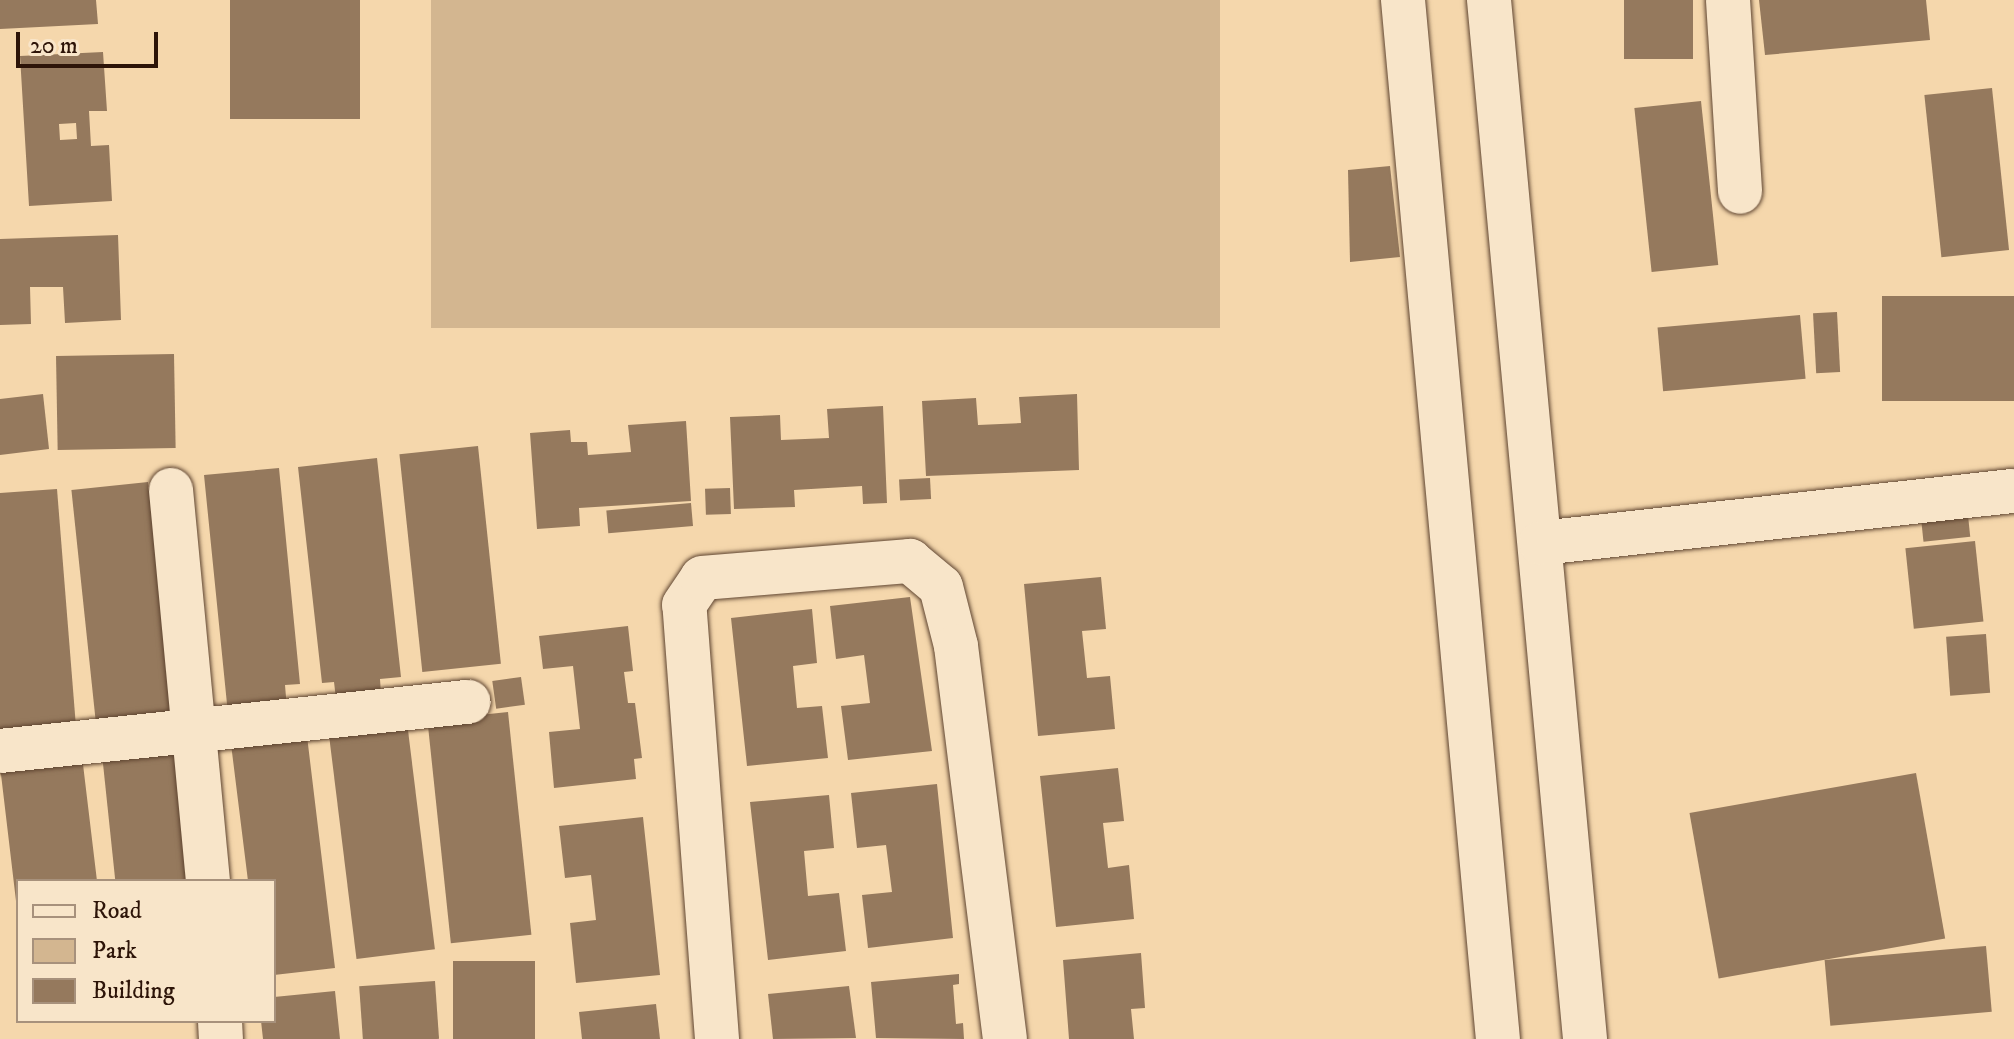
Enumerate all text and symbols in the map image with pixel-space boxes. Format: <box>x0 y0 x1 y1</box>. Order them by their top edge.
scale bar <box>20 16 162 66</box>
text: 20 m <box>30 31 78 61</box>
legend <box>16 879 276 1023</box>
text: Road <box>92 896 142 926</box>
text: Park <box>92 936 137 966</box>
text: Building <box>92 976 175 1006</box>

